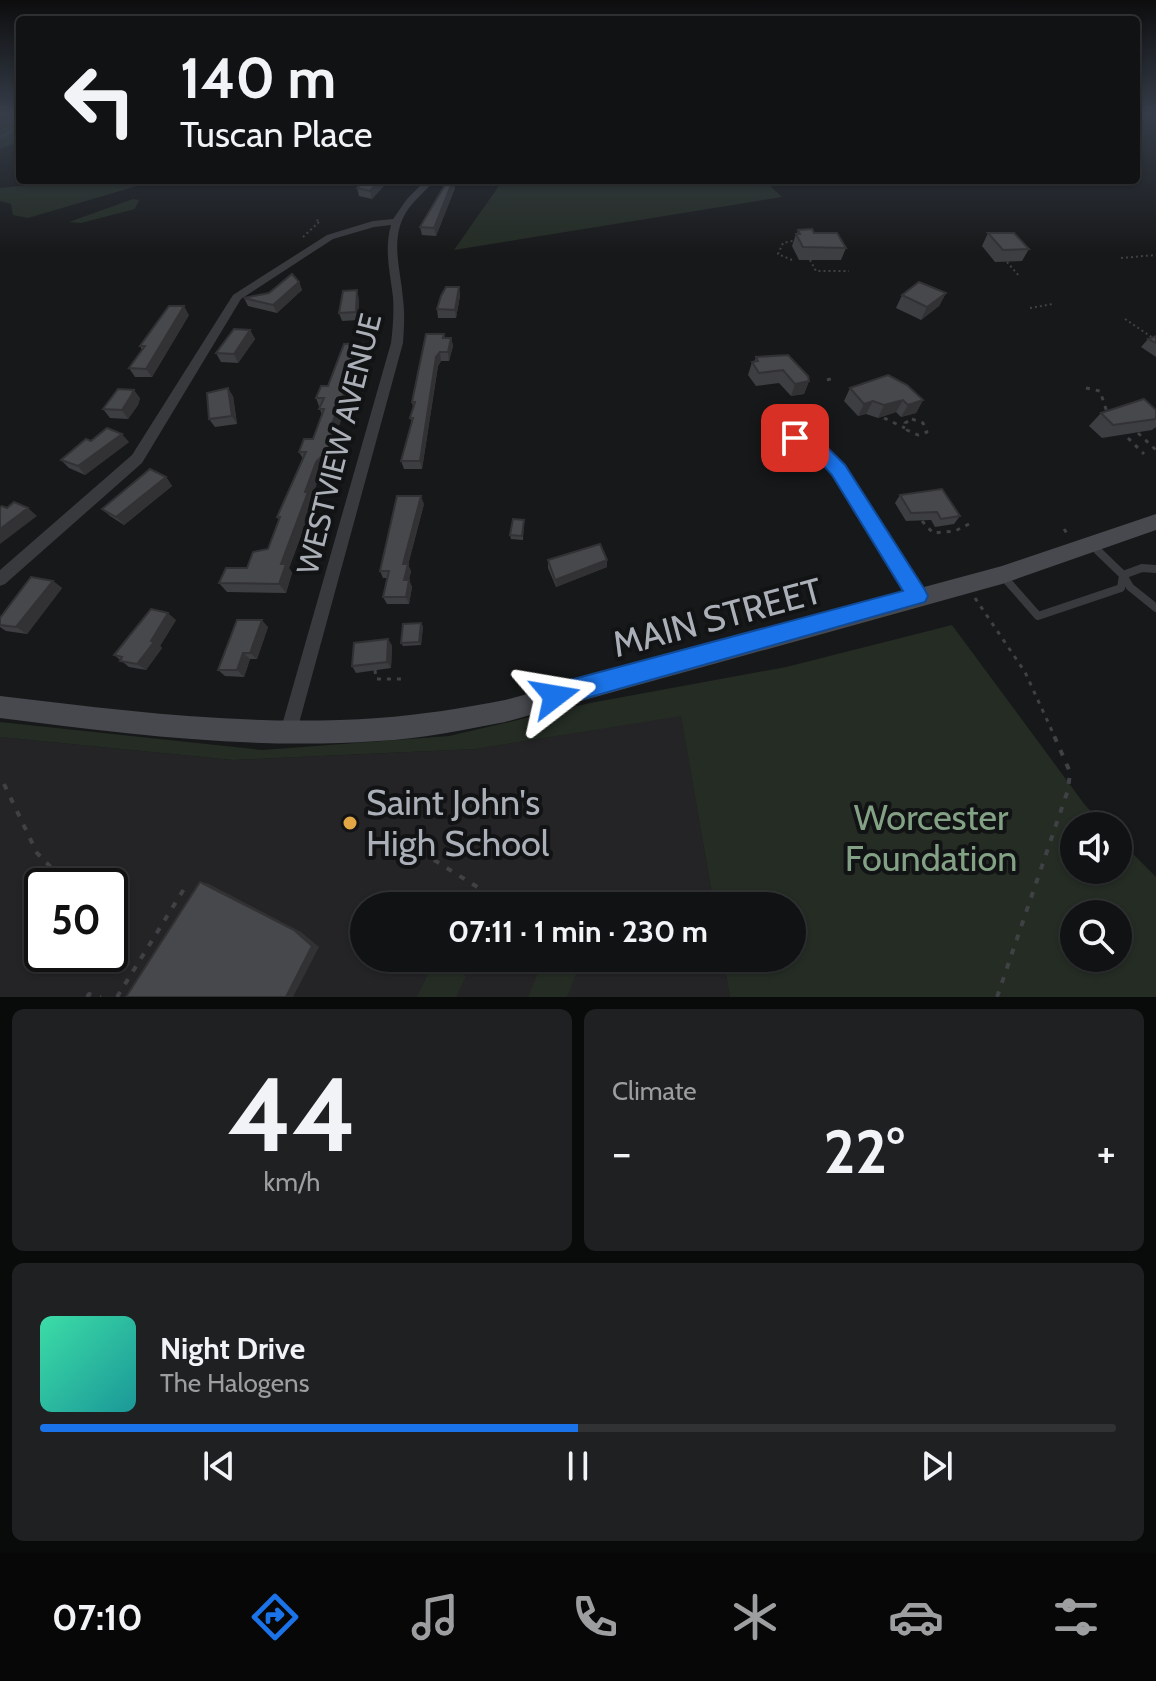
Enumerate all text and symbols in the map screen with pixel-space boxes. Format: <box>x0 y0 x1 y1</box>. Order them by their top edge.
text: 140 m <box>180 44 336 112</box>
icon: left <box>48 48 152 152</box>
text: Tuscan Place <box>180 112 372 156</box>
street label: WESTVIEW AVENUE <box>289 310 389 578</box>
pin <box>761 404 829 472</box>
icon: arrive <box>773 416 817 460</box>
street label: MAIN STREET <box>607 568 827 666</box>
position arrow <box>513 654 597 738</box>
place label: Saint John's High School <box>366 780 550 865</box>
park label: Worcester Foundation <box>845 795 1017 880</box>
map controls <box>1060 812 1132 972</box>
button: sound <box>1060 812 1132 884</box>
marker: Saint John's High School <box>341 814 359 832</box>
speed limit sign: 50 <box>24 868 128 972</box>
button: search <box>1060 900 1132 972</box>
text: 07:11 · 1 min · 230 m <box>448 913 708 950</box>
text: 44 <box>227 1051 357 1177</box>
text: Climate <box>612 1075 697 1107</box>
text: 22° <box>824 1115 904 1188</box>
text: − <box>612 1126 631 1179</box>
text: + <box>1097 1126 1116 1179</box>
text: km/h <box>264 1166 320 1198</box>
text: Night Drive <box>160 1330 305 1367</box>
text: The Halogens <box>160 1367 309 1399</box>
icon: previous <box>197 1444 241 1488</box>
icon: pause <box>556 1444 600 1488</box>
icon: next <box>915 1444 959 1488</box>
icon: directions <box>247 1589 303 1645</box>
icon: music <box>407 1589 463 1645</box>
icon: phone <box>567 1589 623 1645</box>
icon: climate <box>727 1589 783 1645</box>
icon: car <box>888 1589 944 1645</box>
icon: filters <box>1048 1589 1104 1645</box>
text: 07:10 <box>52 1595 143 1639</box>

